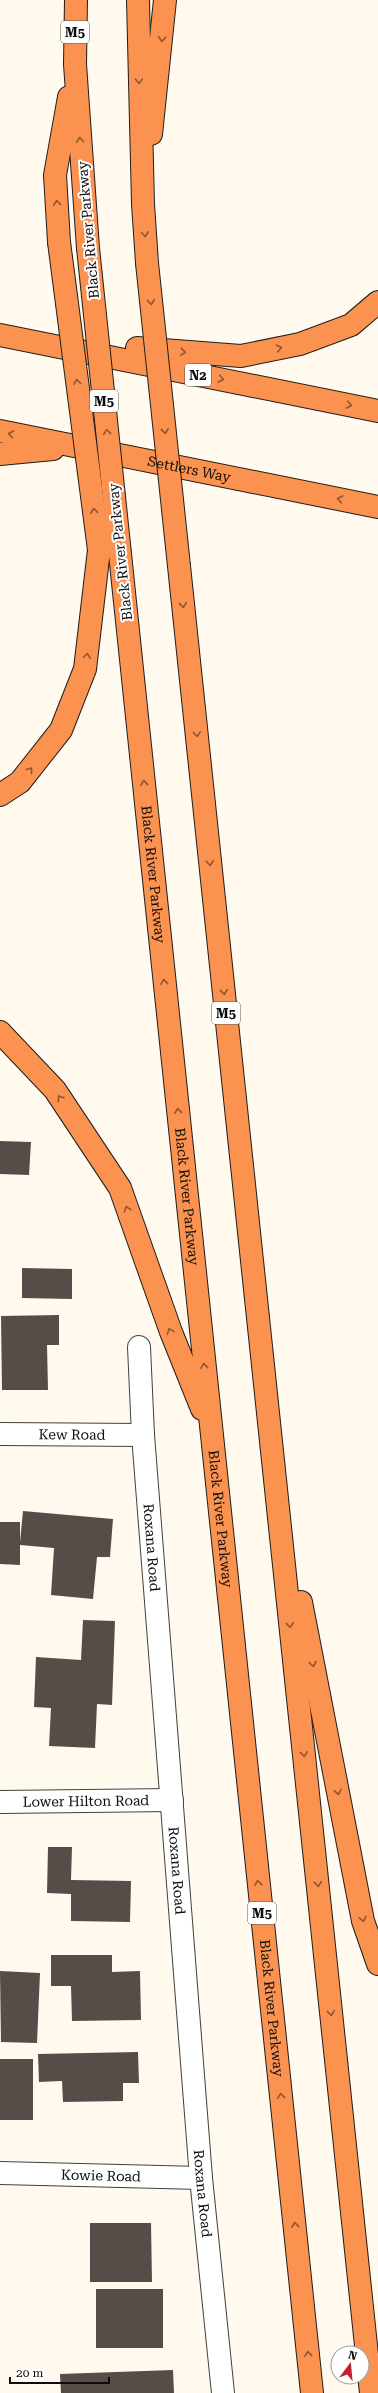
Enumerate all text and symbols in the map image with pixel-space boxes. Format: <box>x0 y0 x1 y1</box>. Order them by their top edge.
road number: M5 <box>61 21 89 43</box>
one-way arrow <box>158 36 167 42</box>
one-way arrow <box>135 78 143 84</box>
one-way arrow <box>76 137 85 143</box>
street label: Black River Parkway <box>74 160 102 299</box>
one-way arrow <box>52 200 61 206</box>
one-way arrow <box>140 231 149 237</box>
one-way arrow <box>146 298 155 305</box>
one-way arrow <box>276 345 282 353</box>
one-way arrow <box>180 347 186 356</box>
road number: N2 <box>185 364 211 386</box>
one-way arrow <box>218 375 224 383</box>
one-way arrow <box>73 379 82 385</box>
road number: M5 <box>90 390 118 412</box>
one-way arrow <box>346 400 352 408</box>
one-way arrow <box>160 428 169 434</box>
one-way arrow <box>103 429 112 435</box>
one-way arrow <box>8 430 14 438</box>
street label: Settlers Way <box>146 453 233 485</box>
street label: Black River Parkway <box>105 482 135 621</box>
one-way arrow <box>337 496 343 504</box>
one-way arrow <box>90 508 99 514</box>
one-way arrow <box>178 601 187 608</box>
one-way arrow <box>82 653 91 659</box>
one-way arrow <box>192 731 201 737</box>
one-way arrow <box>25 768 32 775</box>
one-way arrow <box>139 780 148 786</box>
street label: Black River Parkway <box>138 805 169 944</box>
one-way arrow <box>205 860 214 866</box>
one-way arrow <box>160 979 169 985</box>
one-way arrow <box>219 989 228 995</box>
road number: M5 <box>212 1002 240 1024</box>
one-way arrow <box>58 1095 65 1102</box>
one-way arrow <box>173 1108 182 1114</box>
street label: Black River Parkway <box>172 1127 202 1267</box>
one-way arrow <box>124 1205 132 1212</box>
one-way arrow <box>167 1328 175 1335</box>
one-way arrow <box>200 1363 209 1369</box>
street label: Kew Road <box>38 1426 106 1443</box>
street label: Black River Parkway <box>206 1449 236 1589</box>
street label: Roxana Road <box>140 1503 163 1592</box>
one-way arrow <box>286 1622 295 1628</box>
one-way arrow <box>308 1661 317 1667</box>
one-way arrow <box>299 1751 308 1758</box>
one-way arrow <box>333 1789 342 1795</box>
street label: Lower Hilton Road <box>23 1792 149 1810</box>
street label: Roxana Road <box>166 1826 188 1915</box>
one-way arrow <box>254 1880 263 1886</box>
one-way arrow <box>313 1881 322 1887</box>
road number: M5 <box>248 1902 276 1924</box>
one-way arrow <box>358 1916 367 1923</box>
street label: Black River Parkway <box>257 1939 287 2078</box>
one-way arrow <box>326 2010 335 2016</box>
one-way arrow <box>277 2093 286 2099</box>
street label: Roxana Road <box>191 2149 215 2238</box>
street label: Kowie Road <box>61 2167 141 2185</box>
one-way arrow <box>290 2222 299 2228</box>
north arrow <box>330 2345 370 2385</box>
text: N <box>347 2348 359 2363</box>
one-way arrow <box>304 2351 313 2357</box>
scale bar <box>10 2359 109 2385</box>
text: 20 m <box>16 2366 43 2380</box>

